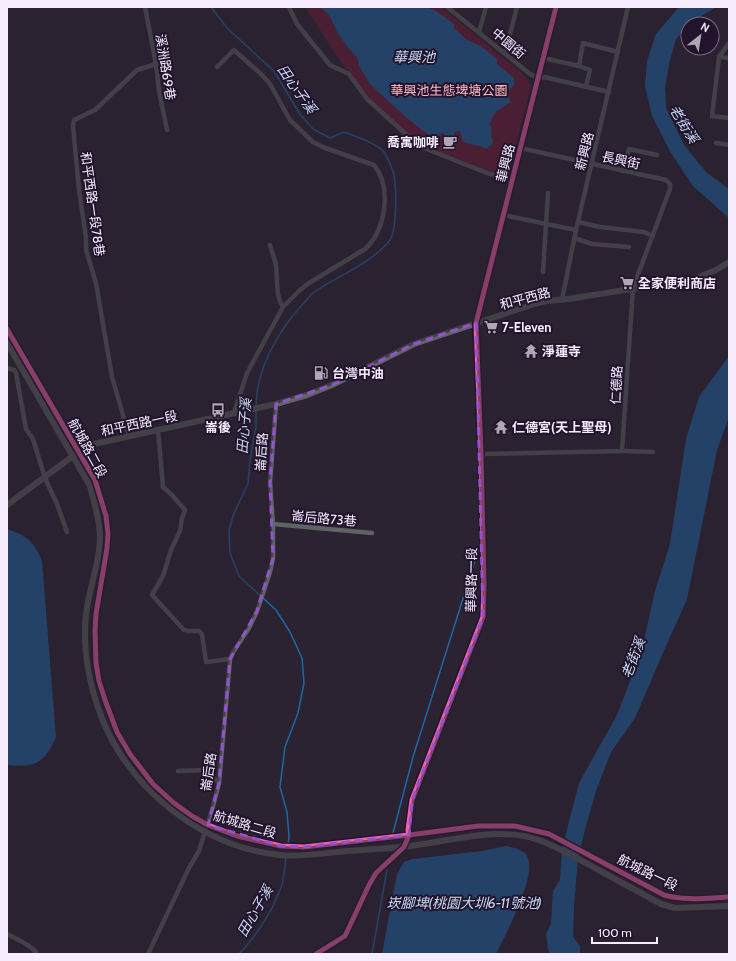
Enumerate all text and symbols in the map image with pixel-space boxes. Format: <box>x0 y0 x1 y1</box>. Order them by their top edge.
north arrow <box>680 16 720 56</box>
text: N <box>698 19 712 35</box>
street label: 中園街 <box>489 24 529 62</box>
street label: 溪洲路69巷 <box>153 33 179 101</box>
water label: 華興池 <box>393 48 437 66</box>
water label: 田心子溪 <box>274 61 322 119</box>
park label: 華興池生態埤塘公園 <box>390 82 508 98</box>
water label: 老街溪 <box>665 101 704 148</box>
street label: 新興路 <box>572 130 596 172</box>
place label: 喬寓咖啡 <box>387 134 439 150</box>
cafe icon: 喬寓咖啡 <box>442 134 458 150</box>
street label: 華興路 <box>493 142 517 184</box>
street label: 長興街 <box>600 148 642 172</box>
street label: 和平西路一段78巷 <box>78 151 108 257</box>
supermarket icon: 全家便利商店 <box>619 275 635 291</box>
place label: 全家便利商店 <box>638 275 716 291</box>
street label: 和平西路 <box>498 284 552 312</box>
supermarket icon: 7-Eleven <box>483 319 499 335</box>
place label: 7-Eleven <box>502 319 551 335</box>
temple icon: 淨蓮寺 <box>523 343 539 359</box>
place label: 淨蓮寺 <box>542 343 581 359</box>
fuel station icon: 台灣中油 <box>313 365 329 381</box>
place label: 台灣中油 <box>332 365 384 381</box>
street label: 仁德路 <box>607 365 625 405</box>
water label: 田心子溪 <box>233 395 255 455</box>
bus stop icon: 崙後 <box>210 402 226 418</box>
street label: 和平西路一段 <box>99 407 179 439</box>
street label: 航城路二段 <box>65 416 111 480</box>
place label: 崙後 <box>205 419 231 435</box>
temple icon: 仁德宮(天上聖母) <box>493 419 509 435</box>
place label: 仁德宮(天上聖母) <box>512 419 612 435</box>
street label: 崙后路 <box>252 432 270 472</box>
street label: 崙后路73巷 <box>291 507 357 529</box>
street label: 華興路一段 <box>462 547 480 613</box>
water label: 老街溪 <box>617 633 650 681</box>
street label: 崙后路 <box>197 751 219 793</box>
street label: 航城路二段 <box>212 807 278 841</box>
street label: 航城路一段 <box>615 851 681 893</box>
water label: 田心子溪 <box>233 881 278 940</box>
water label: 崁腳埤(桃園大圳6-11號池) <box>386 894 542 912</box>
scale bar <box>592 919 657 945</box>
text: 100 m <box>598 925 632 940</box>

